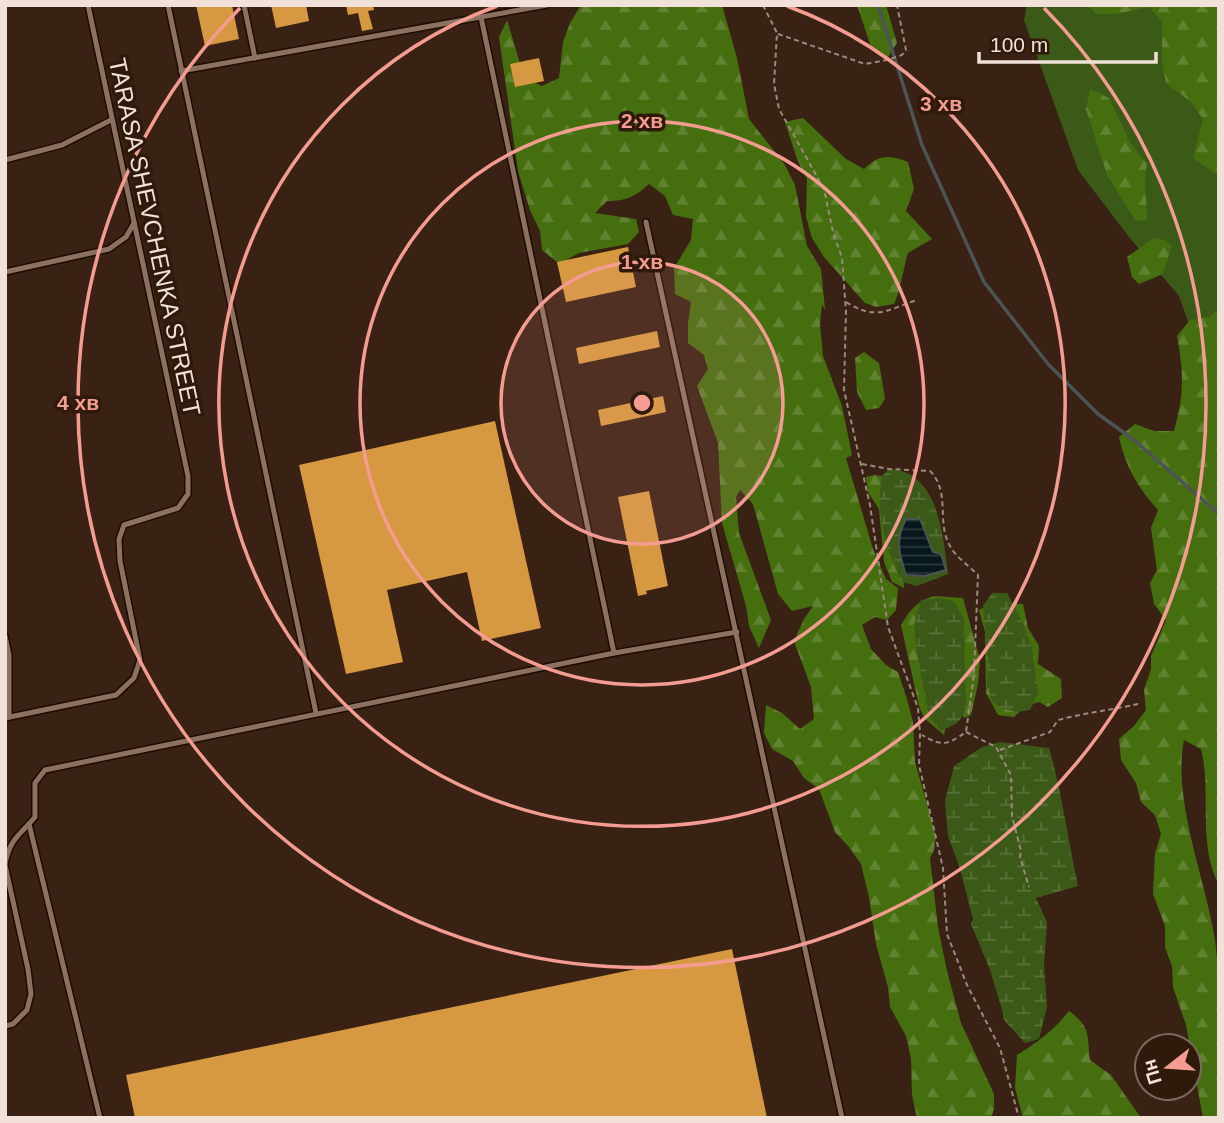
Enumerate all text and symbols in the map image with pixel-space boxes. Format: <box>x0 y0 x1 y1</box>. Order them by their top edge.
scale bar <box>979 21 1156 65</box>
text: 100 m <box>990 33 1048 56</box>
street label: TARASA SHEVCHENKA STREET <box>104 56 206 419</box>
text: 3 хв <box>920 92 962 115</box>
text: 2 хв <box>621 109 663 132</box>
text: 1 хв <box>621 250 663 273</box>
text: 4 хв <box>57 391 99 414</box>
centre of rings <box>630 391 654 415</box>
north arrow <box>1133 1032 1203 1102</box>
text: Пн <box>1139 1057 1166 1087</box>

